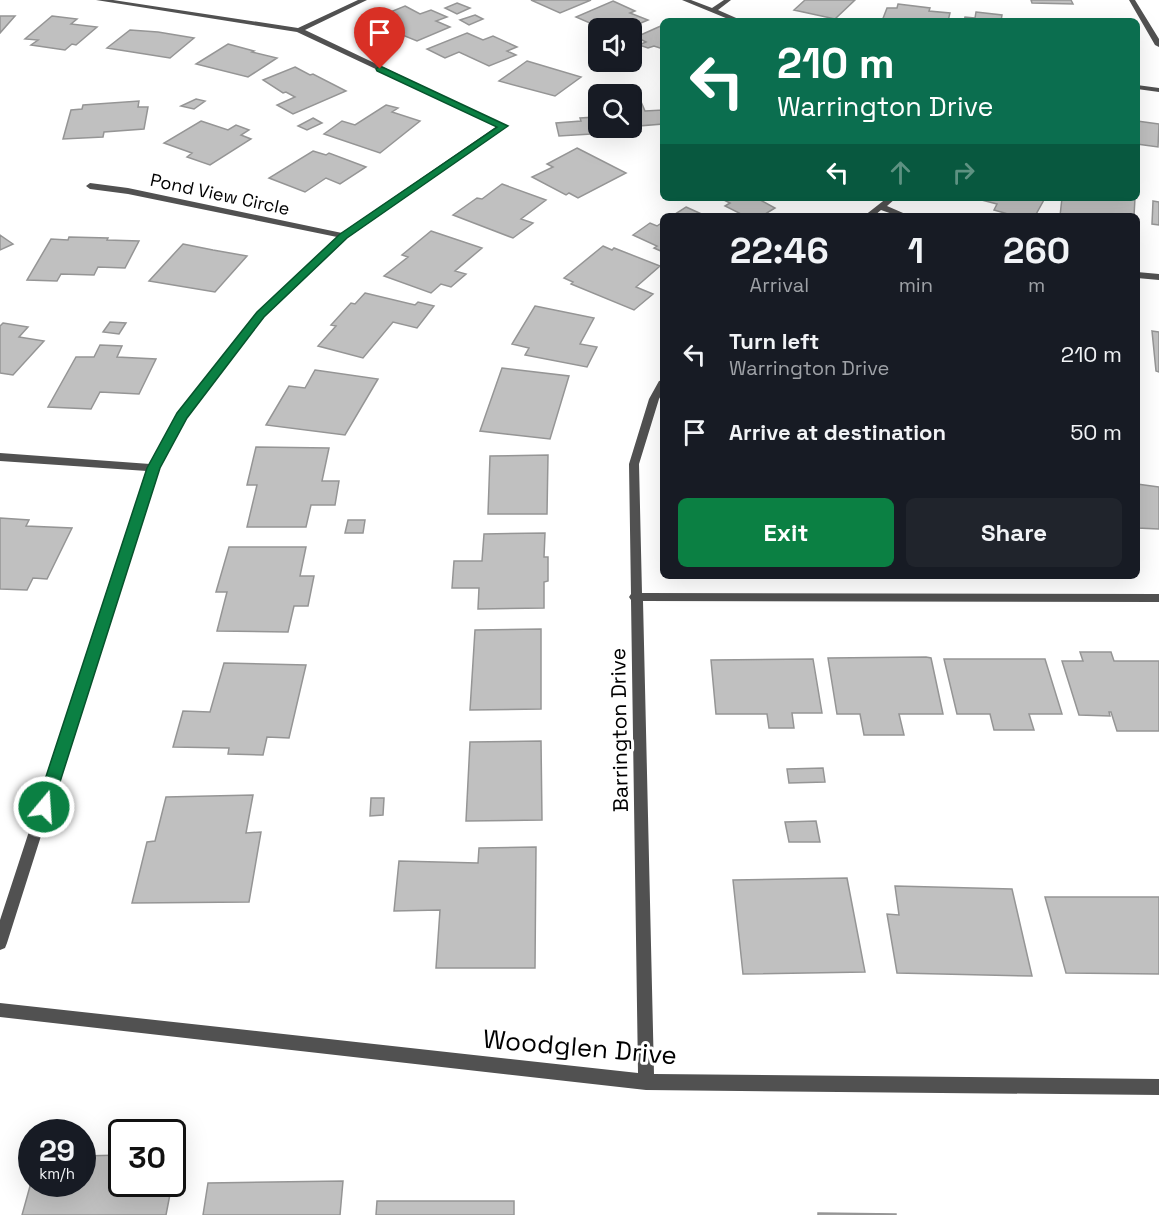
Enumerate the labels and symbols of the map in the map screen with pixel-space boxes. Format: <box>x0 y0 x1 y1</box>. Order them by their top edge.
pin <box>354 7 405 69</box>
street label: Pond View Circle <box>148 168 292 220</box>
street label: Barrington Drive <box>604 648 634 812</box>
position arrow <box>12 775 76 839</box>
street label: Woodglen Drive <box>482 1022 678 1072</box>
speed limit sign: 30 <box>108 1119 186 1197</box>

